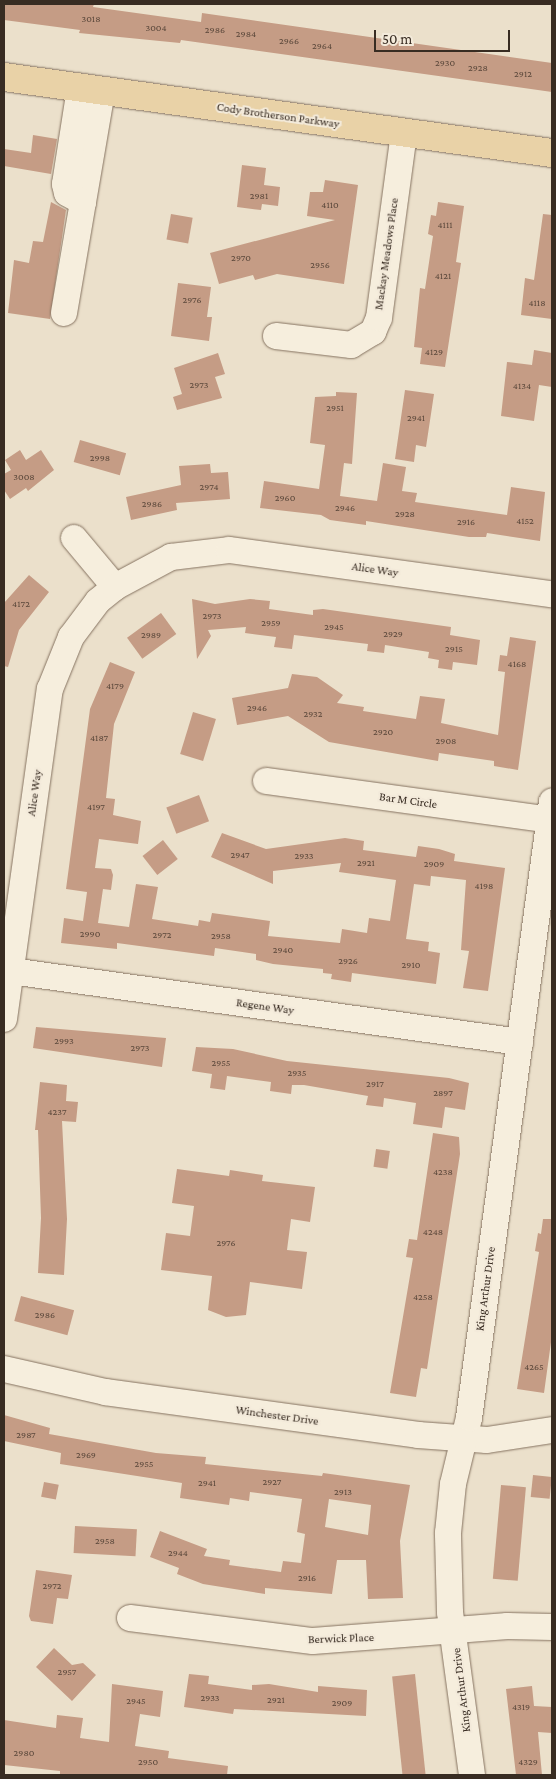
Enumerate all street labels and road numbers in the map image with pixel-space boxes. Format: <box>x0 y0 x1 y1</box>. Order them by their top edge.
street label: Cody Brotherson Parkway <box>216 100 340 132</box>
street label: Mackay Meadows Place <box>372 197 402 311</box>
street label: Alice Way <box>351 560 399 580</box>
street label: Alice Way <box>25 769 45 817</box>
street label: Bar M Circle <box>378 790 438 812</box>
street label: Regene Way <box>235 996 295 1018</box>
street label: King Arthur Drive <box>473 1246 499 1332</box>
street label: Winchester Drive <box>235 1403 319 1429</box>
street label: Berwick Place <box>308 1631 374 1647</box>
street label: King Arthur Drive <box>450 1647 474 1733</box>

